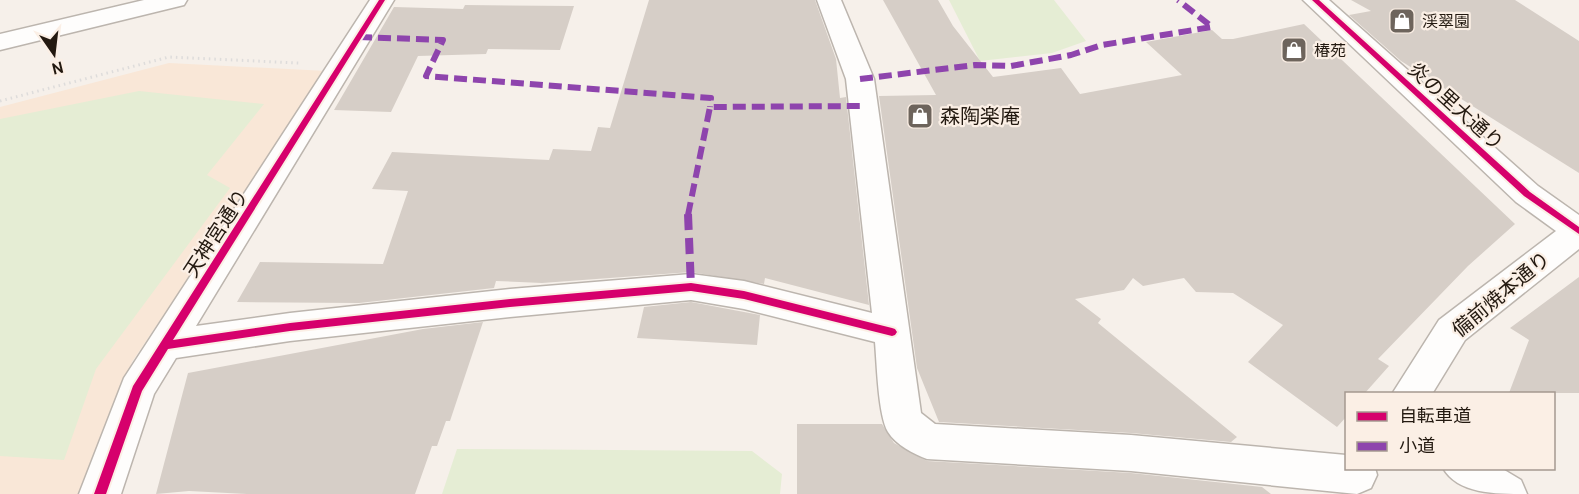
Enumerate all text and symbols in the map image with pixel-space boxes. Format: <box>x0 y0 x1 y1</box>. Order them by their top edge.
shop icon: 渓翠園 <box>1387 6 1417 36</box>
place label: 渓翠園 <box>1422 12 1470 31</box>
north arrow <box>24 24 84 84</box>
shop icon: 椿苑 <box>1279 35 1309 65</box>
place label: 椿苑 <box>1314 41 1346 60</box>
text: N <box>50 57 65 79</box>
street label: 炎の里大通り <box>1403 57 1509 155</box>
shop icon: 森陶楽庵 <box>905 101 935 131</box>
place label: 森陶楽庵 <box>940 104 1020 128</box>
street label: 天神宮通り <box>179 185 253 281</box>
street label: 備前焼本通り <box>1447 246 1555 342</box>
legend <box>1345 392 1555 470</box>
text: 自転車道 <box>1399 405 1471 427</box>
text: 小道 <box>1399 435 1435 457</box>

